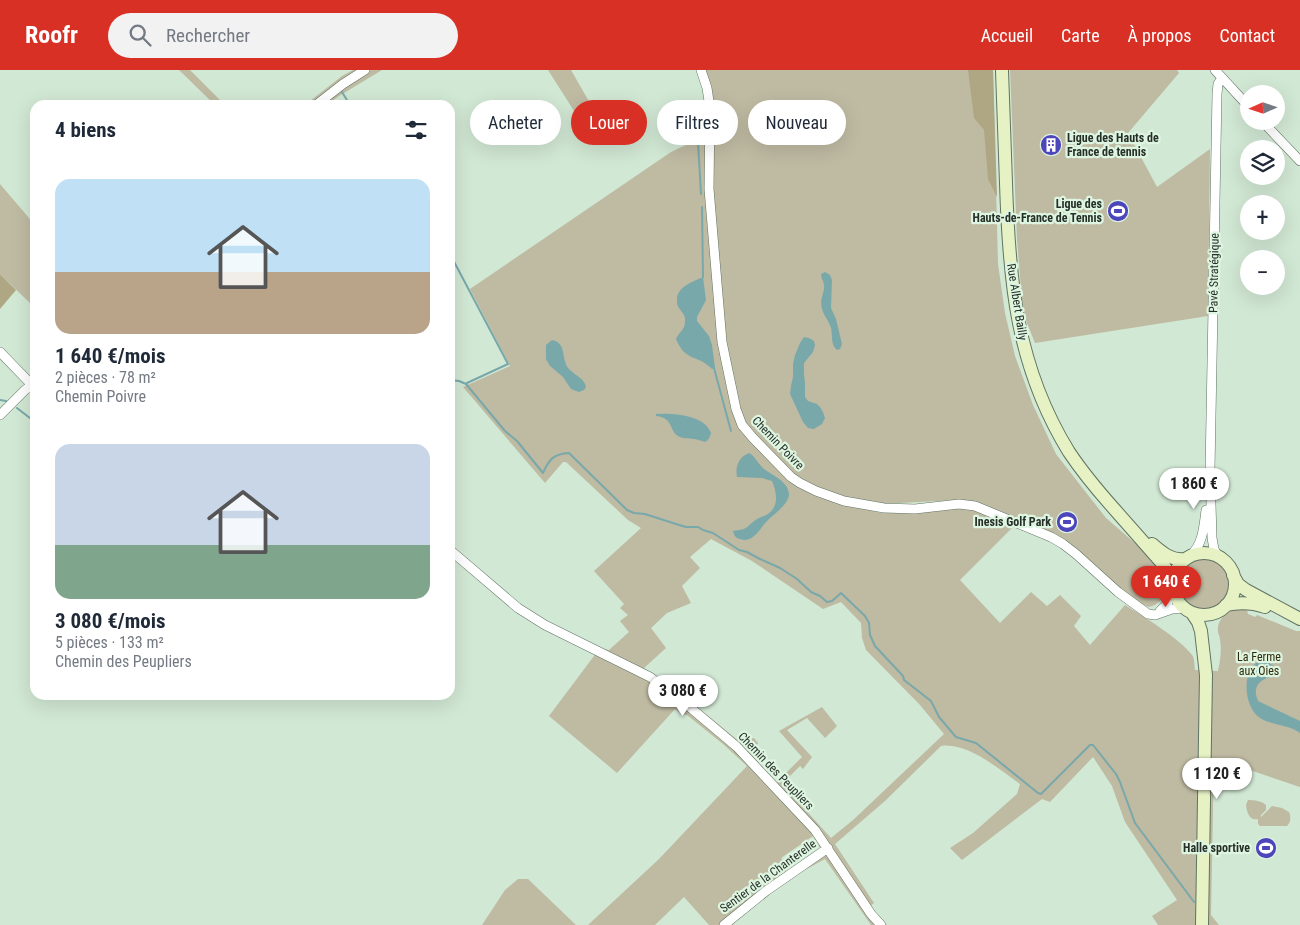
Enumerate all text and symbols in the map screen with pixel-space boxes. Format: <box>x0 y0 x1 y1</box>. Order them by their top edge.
search box <box>108 13 458 58</box>
text: Roofr <box>25 21 78 49</box>
icon: search <box>126 21 154 49</box>
text: Rechercher <box>166 24 250 47</box>
text: Accueil <box>981 25 1033 46</box>
text: Carte <box>1061 25 1100 46</box>
text: À propos <box>1128 25 1191 46</box>
text: Contact <box>1219 25 1275 46</box>
north arrow <box>1240 85 1285 130</box>
map controls <box>1240 85 1285 295</box>
chip: Acheter <box>470 100 561 145</box>
chip: Louer <box>571 100 647 145</box>
chip: Filtres <box>657 100 738 145</box>
chip: Nouveau <box>748 100 846 145</box>
icon: filters <box>402 116 430 144</box>
text: 4 biens <box>55 118 116 142</box>
place label: Ligue des Hauts de France de tennis <box>1067 131 1159 159</box>
building icon: Ligue des Hauts de France de tennis <box>1039 133 1063 157</box>
button: layers <box>1240 140 1285 185</box>
button: + <box>1240 195 1285 240</box>
place label: Ligue des Hauts-de-France de Tennis <box>973 197 1103 225</box>
sports icon: Ligue des Hauts-de-France de Tennis <box>1106 199 1130 223</box>
icon: home <box>198 212 288 302</box>
street label: Pavé Stratégique <box>1206 233 1222 313</box>
button: − <box>1240 250 1285 295</box>
street label: Rue Albert Bailly <box>1004 263 1030 341</box>
text: 1 640 €/mois <box>55 344 166 368</box>
text: 2 pièces · 78 m² <box>55 368 156 387</box>
text: Chemin Poivre <box>55 387 146 406</box>
street label: Chemin Poivre <box>749 414 807 473</box>
pin: 1 860 € <box>1148 468 1240 510</box>
text: 1 860 € <box>1170 474 1218 493</box>
icon: home <box>198 477 288 567</box>
sports icon: Inesis Golf Park <box>1055 510 1079 534</box>
place label: Inesis Golf Park <box>975 515 1051 529</box>
pin: 1 640 € <box>1120 566 1212 608</box>
text: 1 640 € <box>1142 572 1190 591</box>
text: 3 080 €/mois <box>55 609 166 633</box>
text: 5 pièces · 133 m² <box>55 633 164 652</box>
park label: La Ferme aux Oies <box>1237 650 1281 678</box>
text: Chemin des Peupliers <box>55 652 192 671</box>
pin: 3 080 € <box>637 674 729 717</box>
text: 3 080 € <box>659 681 707 700</box>
street label: Chemin des Peupliers <box>735 729 817 813</box>
pin: 1 120 € <box>1171 758 1263 800</box>
text: 1 120 € <box>1193 764 1241 783</box>
street label: Sentier de la Chanterelle <box>717 836 819 916</box>
sports icon: Halle sportive <box>1254 836 1278 860</box>
place label: Halle sportive <box>1183 841 1250 855</box>

